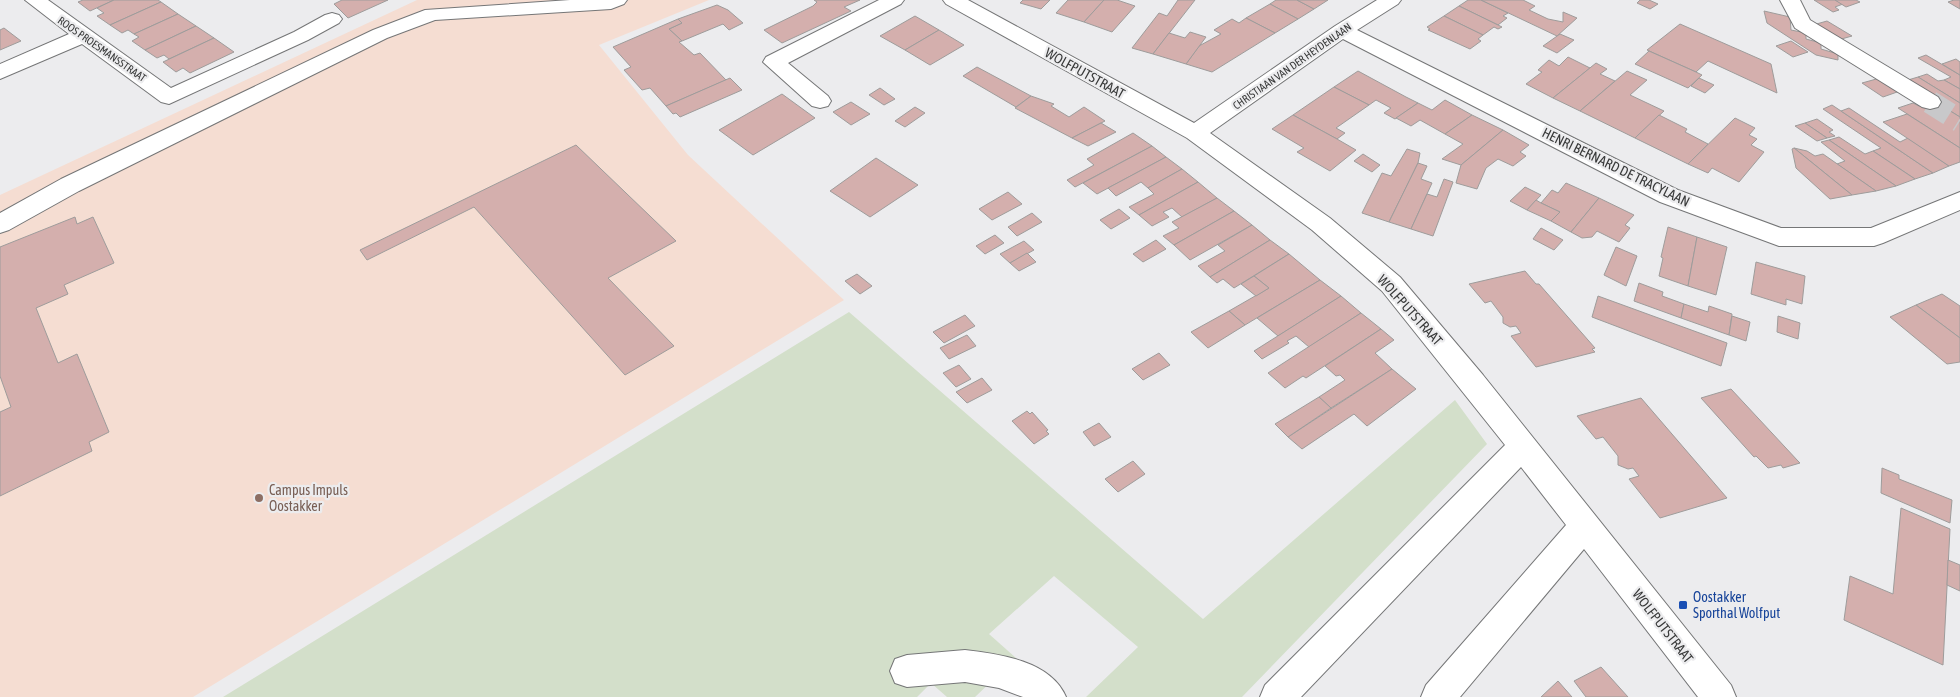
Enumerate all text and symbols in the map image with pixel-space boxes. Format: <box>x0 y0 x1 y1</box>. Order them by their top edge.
street label: ROOS PROESMANSSTRAAT <box>56 14 149 84</box>
street label: CHRISTIAAN VAN DER HEYDENLAAN <box>1230 20 1354 112</box>
street label: WOLFPUTSTRAAT <box>1042 44 1128 102</box>
street label: HENRI BERNARD DE TRACYLAAN <box>1540 124 1692 210</box>
street label: WOLFPUTSTRAAT <box>1374 272 1446 348</box>
place label: Campus Impuls Oostakker <box>269 482 348 514</box>
marker: Campus Impuls Oostakker <box>253 492 265 504</box>
street label: WOLFPUTSTRAAT <box>1629 586 1697 666</box>
place label: Oostakker Sporthal Wolfput <box>1693 589 1780 621</box>
marker: Oostakker Sporthal Wolfput <box>1677 599 1689 611</box>

